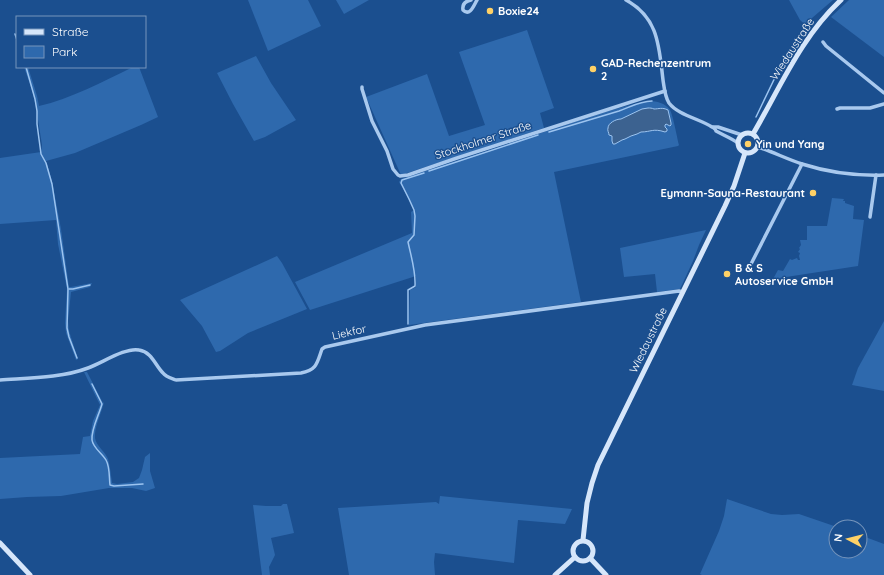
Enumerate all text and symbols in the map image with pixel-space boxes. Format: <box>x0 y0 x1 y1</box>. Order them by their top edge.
place label: Boxie24 <box>498 4 540 18</box>
marker: Boxie24 <box>485 6 495 16</box>
street label: Wiedaustraße <box>767 15 817 83</box>
legend <box>16 16 146 68</box>
text: Straße <box>52 24 89 39</box>
text: Park <box>52 44 77 59</box>
place label: GAD-Rechenzentrum 2 <box>601 56 711 83</box>
marker: GAD-Rechenzentrum 2 <box>588 64 598 74</box>
street label: Stockholmer Straße <box>433 118 533 162</box>
place label: Yin und Yang <box>756 137 824 151</box>
marker: Yin und Yang <box>743 139 753 149</box>
place label: Eymann-Sauna-Restaurant <box>661 186 805 200</box>
marker: Eymann-Sauna-Restaurant <box>808 188 818 198</box>
place label: B & S Autoservice GmbH <box>735 261 834 288</box>
marker: B & S Autoservice GmbH <box>722 269 732 279</box>
street label: Wiedaustraße <box>626 305 670 375</box>
street label: Liekfor <box>331 321 368 343</box>
north arrow <box>828 519 868 559</box>
text: N <box>831 533 846 543</box>

